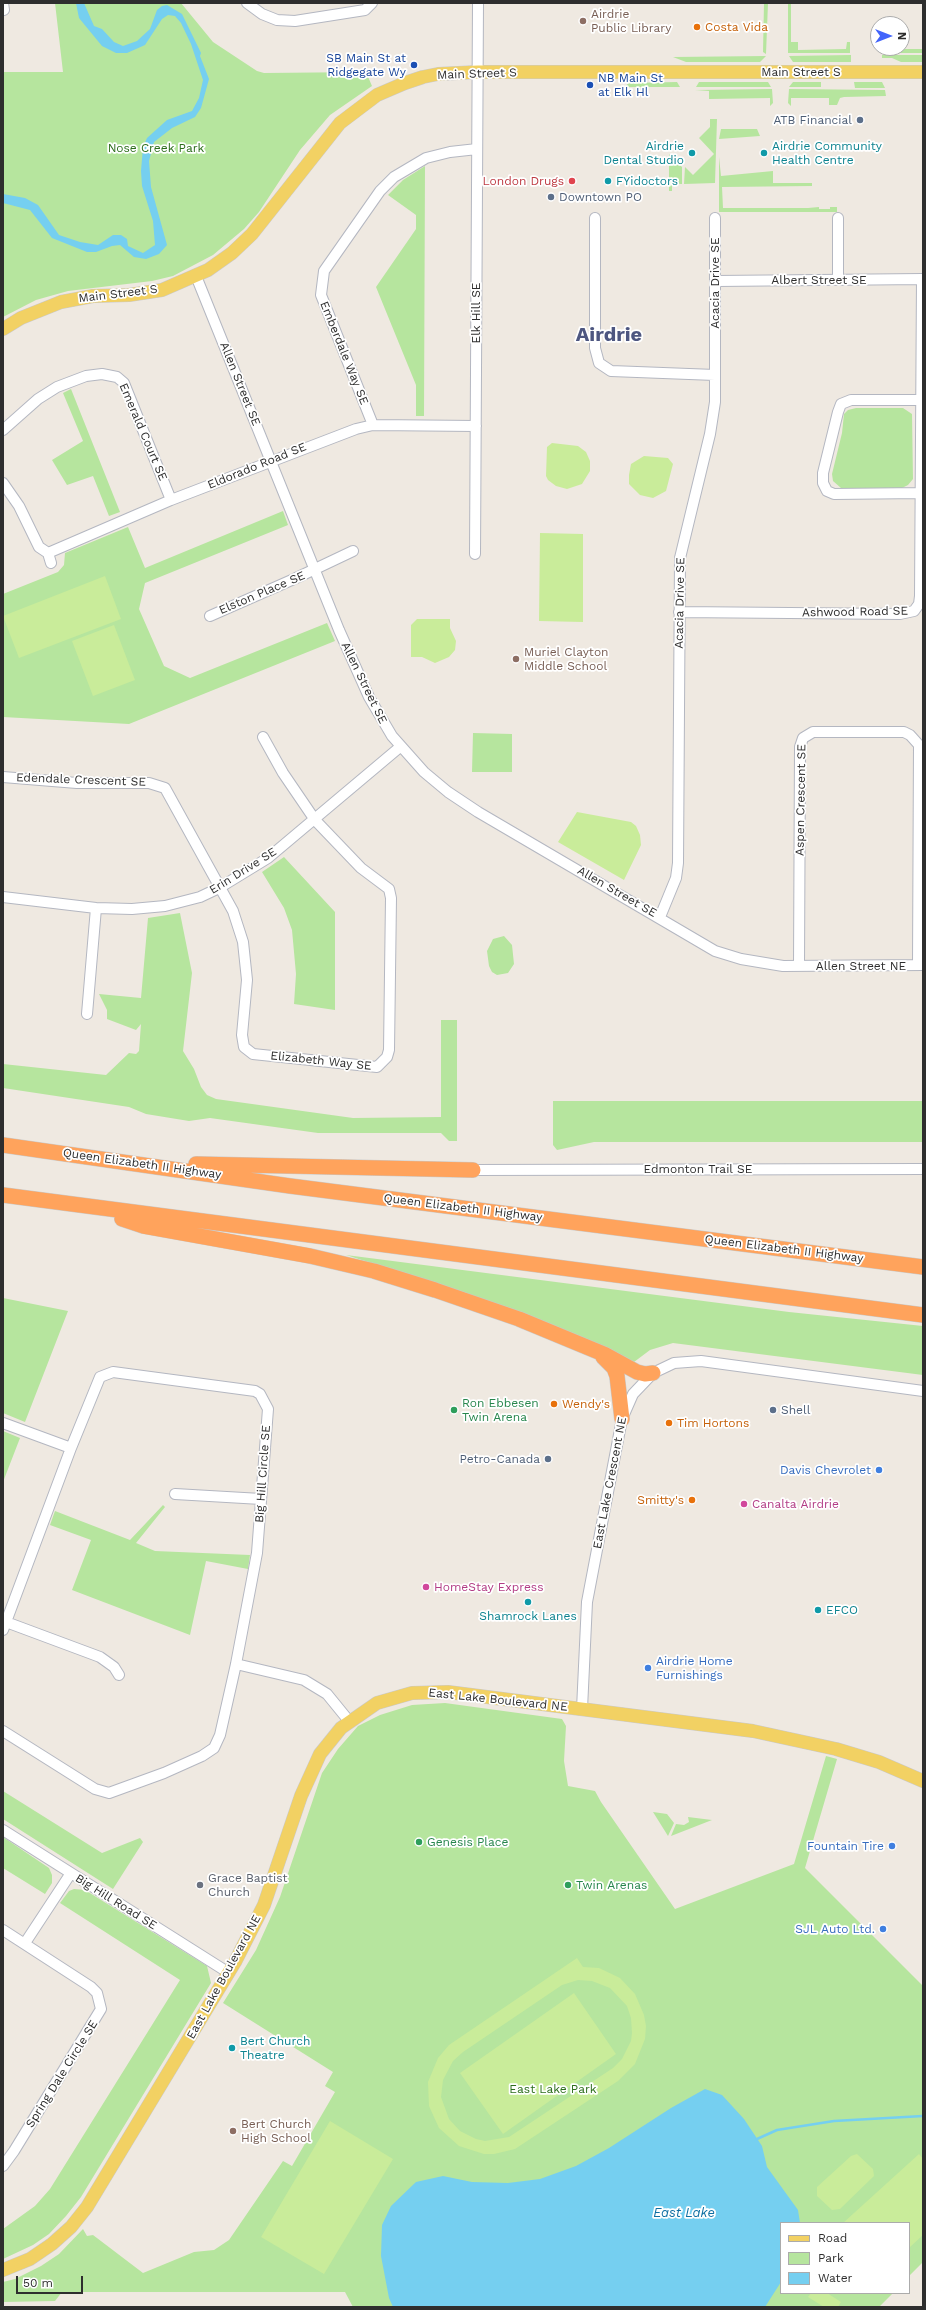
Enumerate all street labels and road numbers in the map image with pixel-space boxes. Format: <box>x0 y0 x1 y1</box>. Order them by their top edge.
street label: Main Street S <box>437 65 517 83</box>
street label: Main Street S <box>761 65 841 79</box>
street label: Acacia Drive SE <box>708 237 722 329</box>
street label: Albert Street SE <box>771 273 867 287</box>
street label: Main Street S <box>78 282 158 306</box>
street label: Elk Hill SE <box>469 282 483 344</box>
street label: Emberdale Way SE <box>317 299 371 407</box>
street label: Allen Street SE <box>217 340 263 428</box>
street label: Emerald Court SE <box>116 381 170 483</box>
street label: Eldorado Road SE <box>206 440 308 492</box>
street label: Acacia Drive SE <box>672 557 688 649</box>
street label: Elston Place SE <box>217 568 307 618</box>
street label: Ashwood Road SE <box>802 604 908 620</box>
street label: Allen Street SE <box>338 640 390 726</box>
street label: Aspen Crescent SE <box>793 744 809 856</box>
street label: Edendale Crescent SE <box>16 771 146 789</box>
street label: Erin Drive SE <box>207 845 279 897</box>
street label: Allen Street SE <box>575 863 659 921</box>
street label: Allen Street NE <box>816 959 906 973</box>
street label: Elizabeth Way SE <box>270 1049 372 1073</box>
street label: Queen Elizabeth II Highway <box>62 1146 222 1182</box>
street label: Edmonton Trail SE <box>644 1162 752 1176</box>
street label: Queen Elizabeth II Highway <box>383 1191 543 1225</box>
street label: Queen Elizabeth II Highway <box>704 1232 864 1266</box>
street label: East Lake Crescent NE <box>590 1416 630 1550</box>
street label: Big Hill Circle SE <box>252 1425 274 1523</box>
street label: East Lake Boulevard NE <box>428 1686 568 1714</box>
street label: Big Hill Road SE <box>72 1871 160 1933</box>
street label: East Lake Boulevard NE <box>184 1912 264 2042</box>
street label: Spring Dale Circle SE <box>23 2018 101 2130</box>

